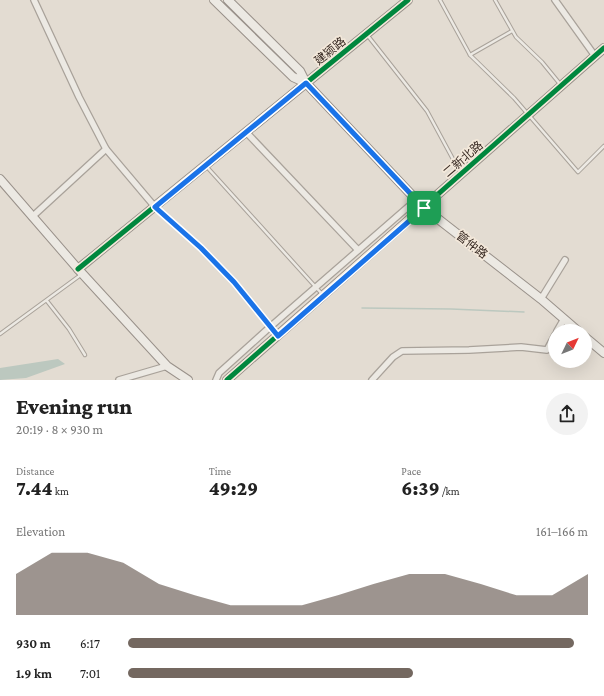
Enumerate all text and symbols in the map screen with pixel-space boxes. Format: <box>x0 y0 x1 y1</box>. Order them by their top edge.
street label: 建颍路 <box>312 34 348 68</box>
street label: 二新北路 <box>440 138 486 180</box>
pin <box>407 191 441 225</box>
icon: arrive <box>413 197 435 219</box>
street label: 管仲路 <box>454 228 490 262</box>
north arrow <box>548 324 592 368</box>
map controls <box>548 324 592 368</box>
button: share <box>546 393 588 435</box>
text: Evening run <box>16 394 132 419</box>
text: 20:19 · 8 × 930 m <box>16 422 103 437</box>
text: Distance <box>16 465 54 477</box>
text: Time <box>209 465 231 477</box>
text: Pace <box>401 465 421 477</box>
text: 7.44 <box>16 477 53 499</box>
text: 49:29 <box>209 477 258 499</box>
text: 6:39 <box>401 477 440 499</box>
text: km <box>53 485 69 497</box>
text: /km <box>440 485 460 497</box>
text: Elevation <box>16 524 65 539</box>
text: 161–166 m <box>536 524 588 539</box>
text: 930 m <box>16 636 51 651</box>
text: 6:17 <box>80 636 100 651</box>
text: 1.9 km <box>16 666 52 681</box>
text: 7:01 <box>80 666 100 681</box>

